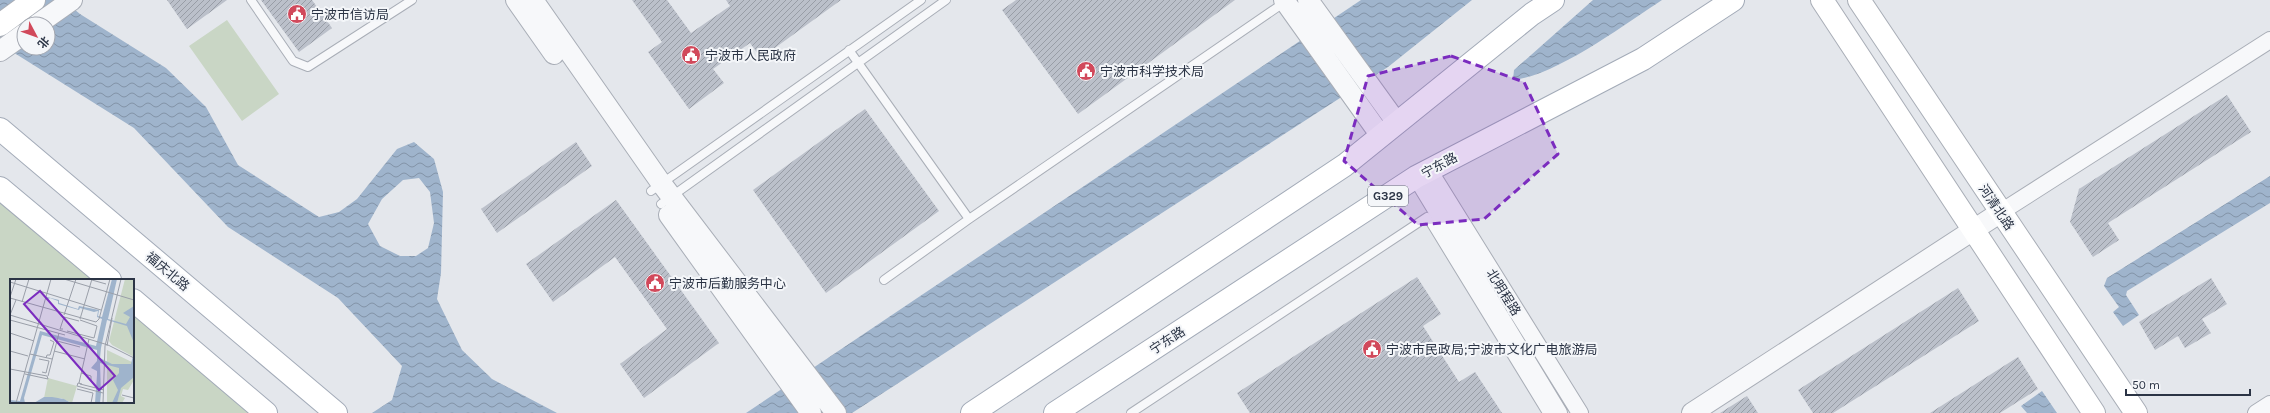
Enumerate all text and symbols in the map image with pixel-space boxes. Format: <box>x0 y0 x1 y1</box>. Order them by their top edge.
public building icon: 宁波市信访局 <box>286 3 308 25</box>
place label: 宁波市信访局 <box>311 7 389 22</box>
north arrow <box>16 16 56 56</box>
text: 北 <box>35 34 52 51</box>
public building icon: 宁波市人民政府 <box>680 44 702 66</box>
place label: 宁波市人民政府 <box>705 48 796 63</box>
public building icon: 宁波市科学技术局 <box>1075 60 1097 82</box>
place label: 宁波市科学技术局 <box>1100 64 1204 79</box>
street label: 宁东路 <box>1418 150 1460 181</box>
street label: 河清北路 <box>1976 182 2017 233</box>
road number: G329 <box>1368 186 1408 206</box>
street label: 福庆北路 <box>143 249 192 294</box>
street label: 北明程路 <box>1483 266 1524 318</box>
public building icon: 宁波市后勤服务中心 <box>644 272 666 294</box>
place label: 宁波市后勤服务中心 <box>669 276 786 291</box>
inset map <box>10 279 134 403</box>
street label: 宁东路 <box>1147 324 1188 357</box>
public building icon: 宁波市民政局;宁波市文化广电旅游局 <box>1361 338 1383 360</box>
place label: 宁波市民政局;宁波市文化广电旅游局 <box>1386 342 1597 357</box>
scale bar <box>2126 371 2250 397</box>
text: 50 m <box>2132 378 2160 392</box>

